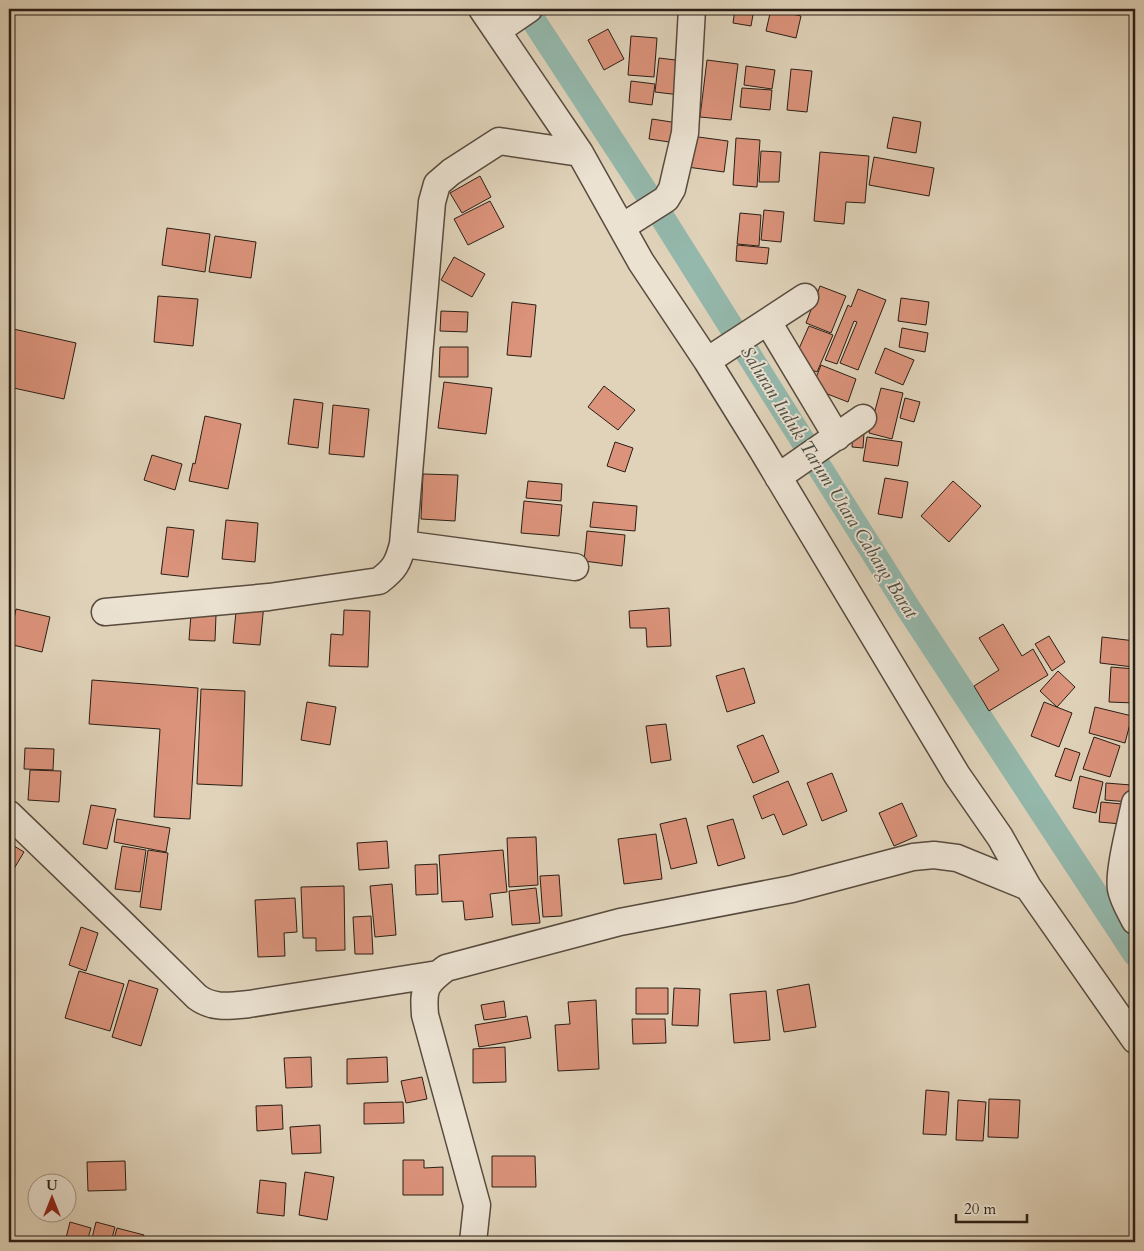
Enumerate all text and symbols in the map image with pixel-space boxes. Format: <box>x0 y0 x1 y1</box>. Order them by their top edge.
water label: Saluran Induk Tarum Utara Cabang Barat <box>734 341 924 624</box>
north arrow <box>28 1174 78 1224</box>
text: U <box>46 1176 58 1195</box>
scale bar <box>956 1191 1028 1223</box>
text: 20 m <box>964 1199 996 1219</box>

